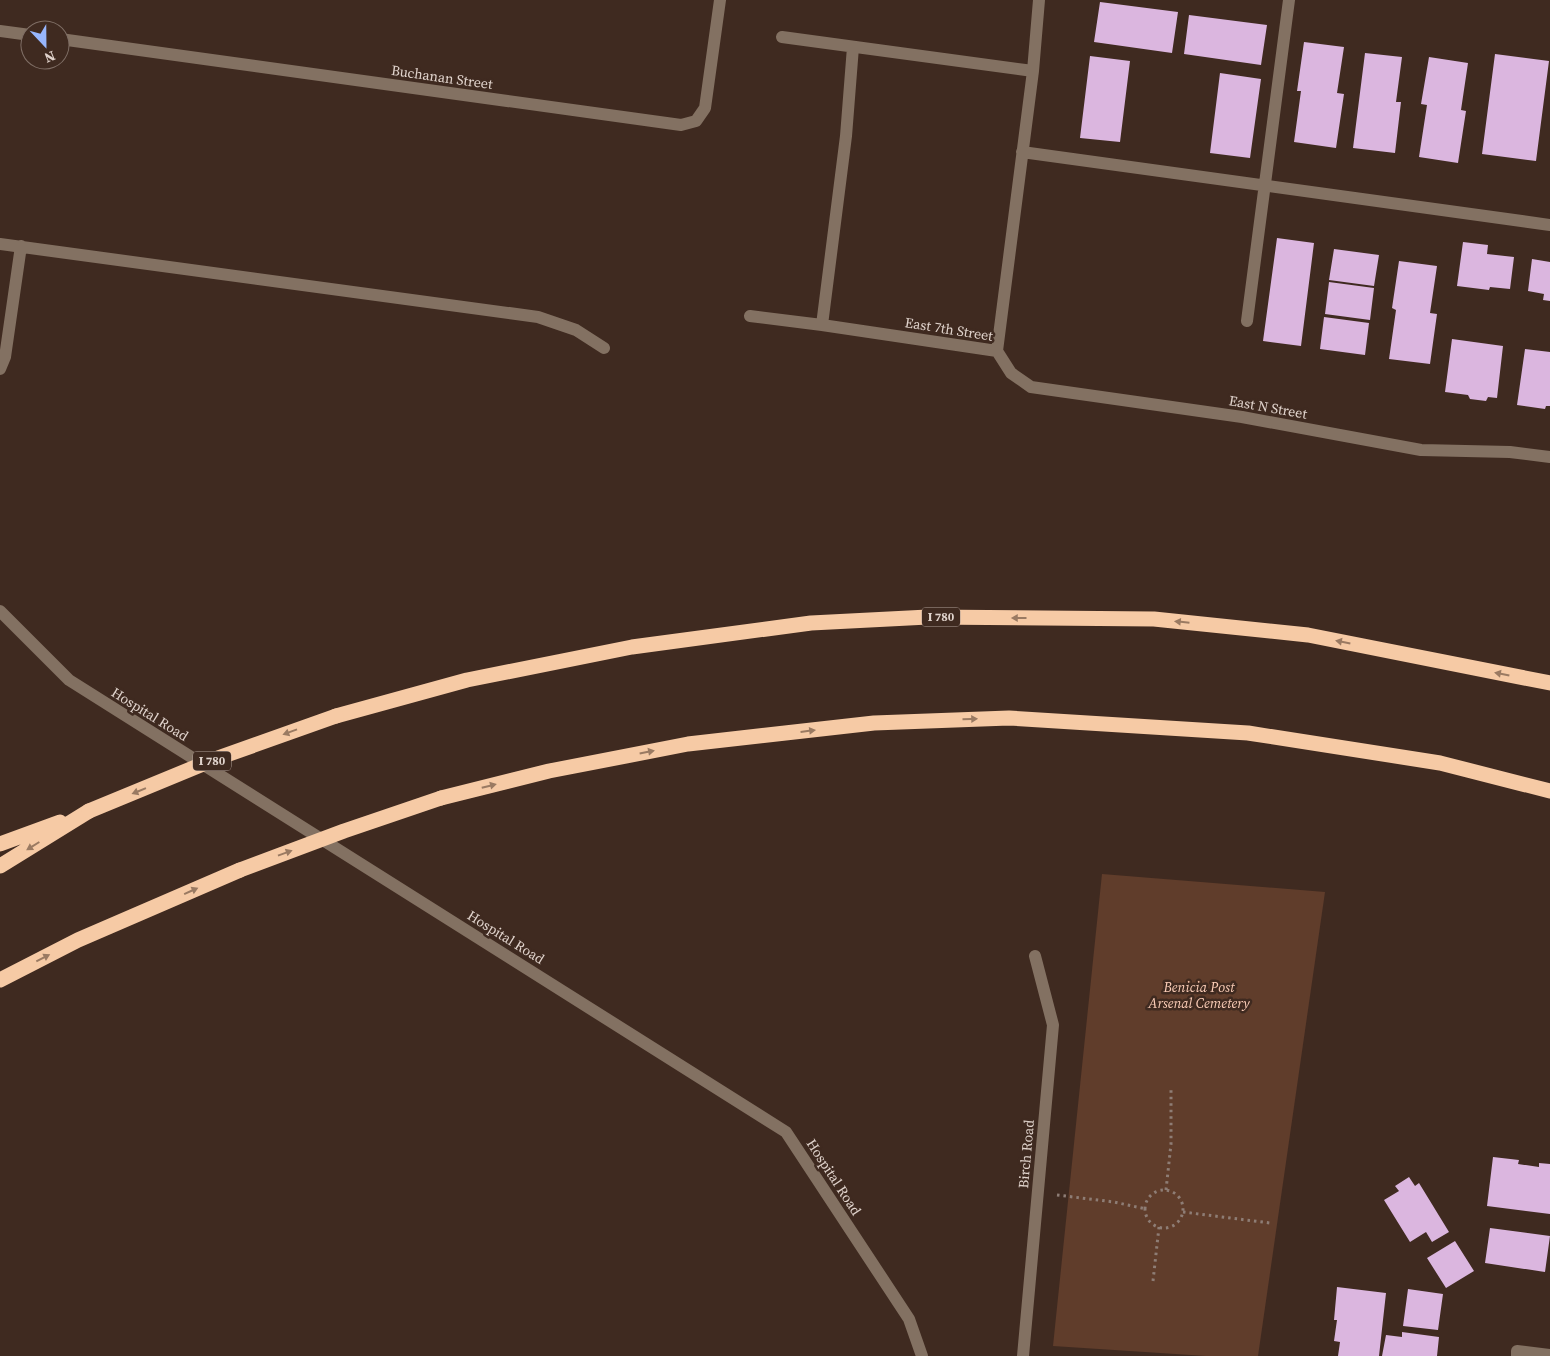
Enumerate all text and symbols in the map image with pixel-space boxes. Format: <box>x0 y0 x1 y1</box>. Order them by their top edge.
north arrow <box>20 20 70 70</box>
text: N <box>41 46 58 68</box>
street label: Buchanan Street <box>390 60 494 94</box>
street label: East 7th Street <box>904 312 995 346</box>
street label: East N Street <box>1227 390 1309 424</box>
road number: I 780 <box>922 608 960 626</box>
one-way arrow <box>1011 614 1027 622</box>
one-way arrow <box>1173 618 1189 626</box>
one-way arrow <box>1335 638 1350 646</box>
one-way arrow <box>1494 669 1510 677</box>
street label: Hospital Road <box>108 682 192 746</box>
one-way arrow <box>963 715 979 723</box>
one-way arrow <box>801 727 817 735</box>
one-way arrow <box>282 728 297 736</box>
one-way arrow <box>640 748 655 756</box>
road number: I 780 <box>193 751 231 770</box>
one-way arrow <box>481 782 496 790</box>
one-way arrow <box>131 787 146 795</box>
one-way arrow <box>26 841 39 850</box>
one-way arrow <box>278 849 293 856</box>
one-way arrow <box>184 886 198 894</box>
street label: Hospital Road <box>464 905 548 969</box>
one-way arrow <box>36 954 51 962</box>
park label: Benicia Post Arsenal Cemetery <box>1147 977 1250 1013</box>
street label: Birch Road <box>1013 1119 1039 1189</box>
street label: Hospital Road <box>802 1135 866 1219</box>

